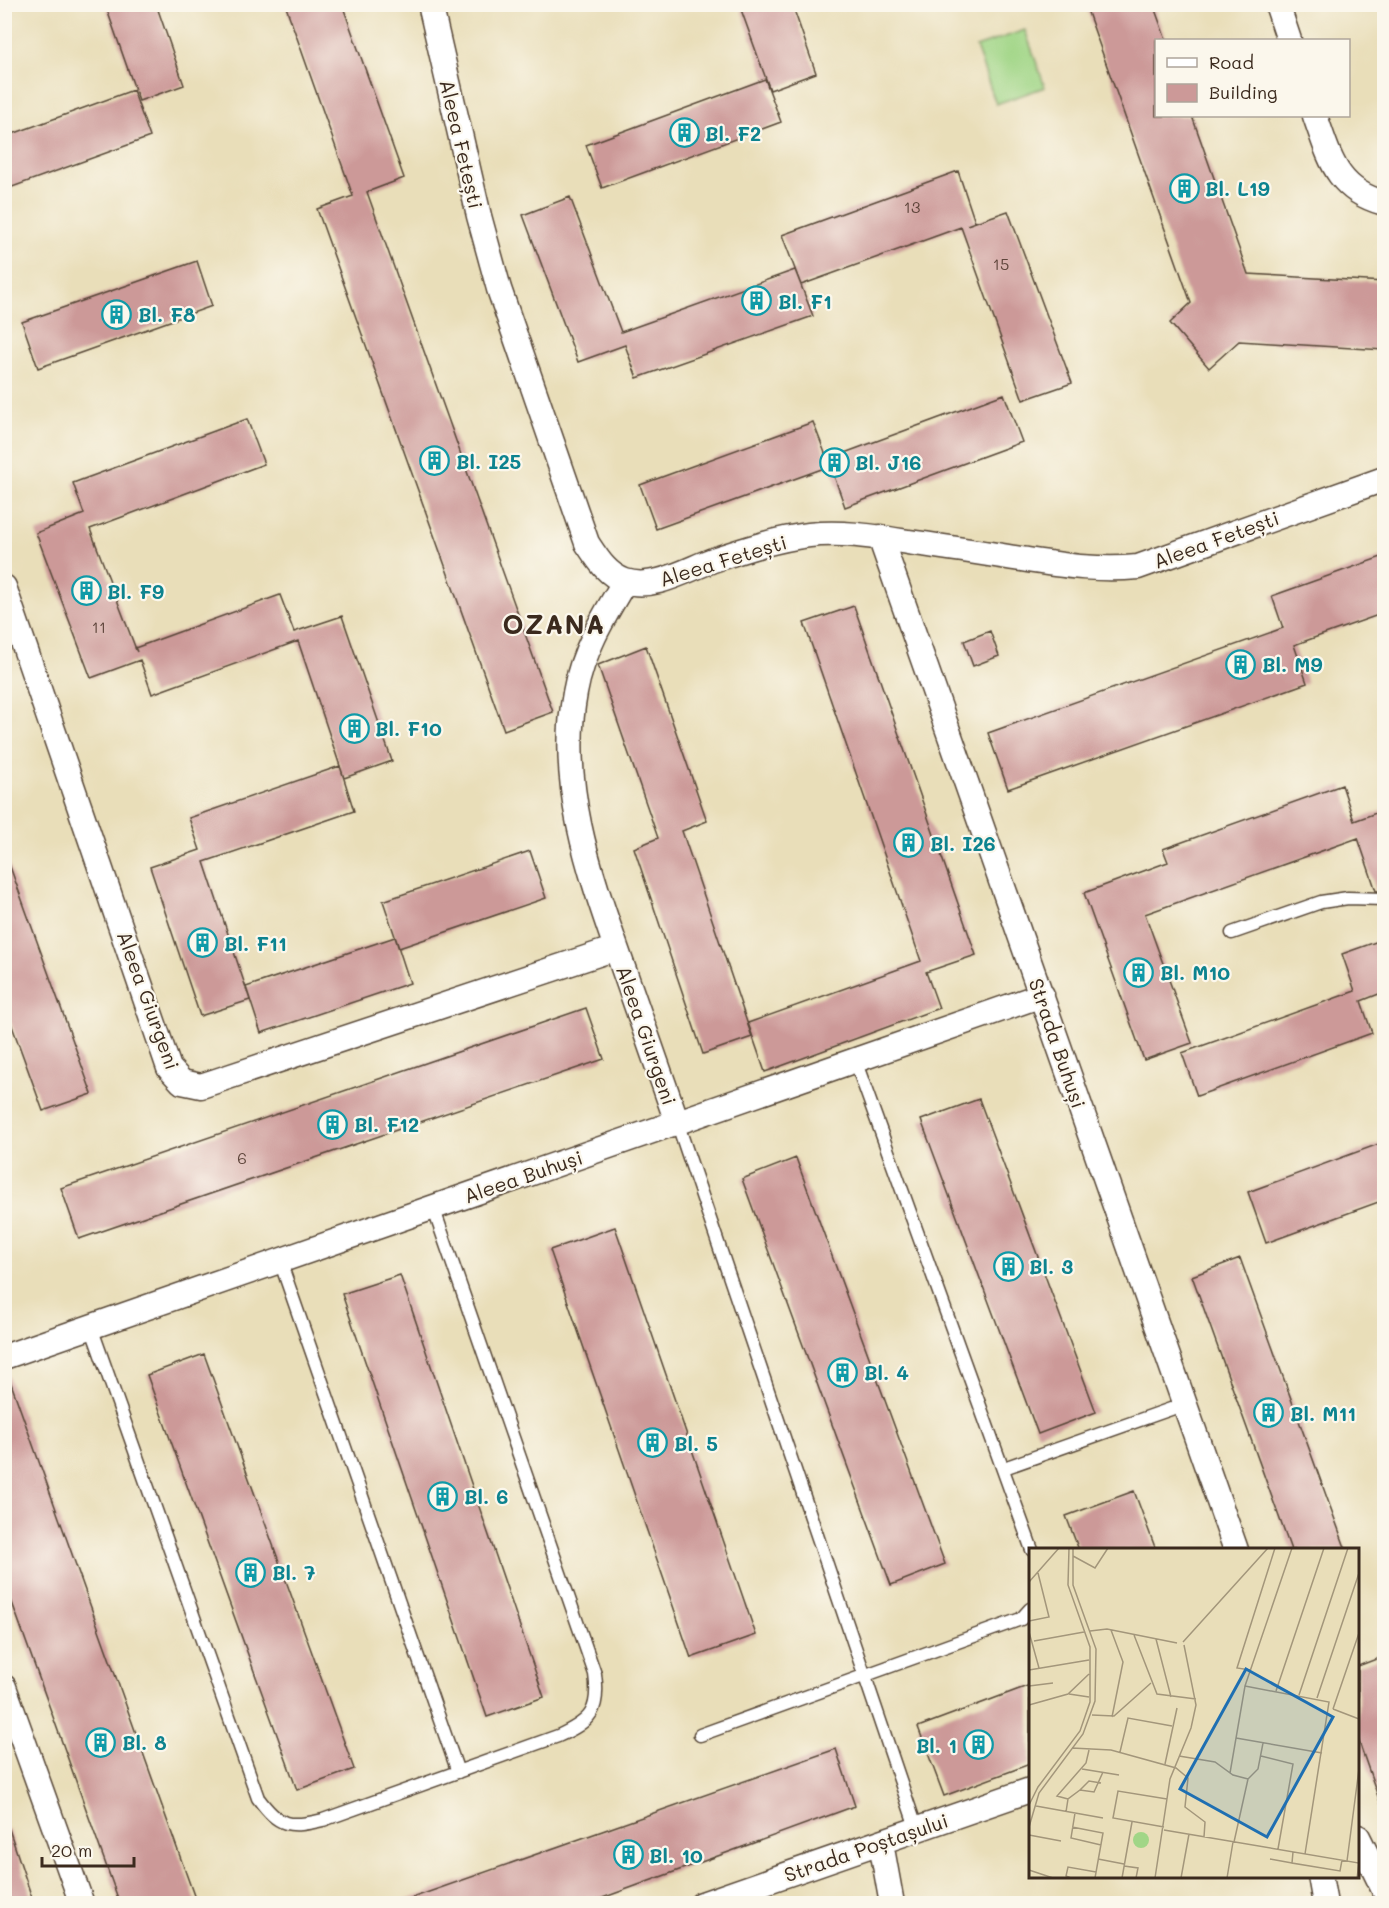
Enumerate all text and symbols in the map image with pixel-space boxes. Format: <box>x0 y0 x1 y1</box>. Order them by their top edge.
legend <box>1155 39 1350 117</box>
text: Road <box>1209 50 1254 74</box>
street label: Aleea Fetești <box>434 77 489 211</box>
text: Building <box>1209 80 1277 104</box>
building icon: Bl. F2 <box>668 117 700 149</box>
place label: Bl. F2 <box>705 120 761 146</box>
building icon: Bl. L19 <box>1168 172 1200 204</box>
place label: Bl. L19 <box>1205 175 1270 201</box>
house number: 13 <box>904 196 920 217</box>
house number: 15 <box>993 253 1009 274</box>
building icon: Bl. F1 <box>741 285 773 317</box>
place label: Bl. F1 <box>778 288 832 314</box>
building icon: Bl. F8 <box>101 298 133 330</box>
place label: Bl. F8 <box>138 301 195 327</box>
building icon: Bl. I25 <box>419 445 451 477</box>
building icon: Bl. J16 <box>818 446 850 478</box>
place label: Bl. I25 <box>456 448 521 474</box>
place label: Bl. J16 <box>855 449 921 475</box>
street label: Aleea Fetești <box>1150 504 1283 575</box>
street label: Aleea Fetești <box>656 528 790 593</box>
building icon: Bl. F9 <box>70 575 102 607</box>
place label: Bl. F9 <box>107 578 164 604</box>
district label: OZANA <box>502 607 606 641</box>
house number: 11 <box>92 616 106 637</box>
building icon: Bl. M9 <box>1225 648 1257 680</box>
place label: Bl. M9 <box>1262 651 1322 677</box>
building icon: Bl. F10 <box>338 712 370 744</box>
place label: Bl. F10 <box>375 715 442 741</box>
building icon: Bl. I26 <box>893 827 925 859</box>
place label: Bl. I26 <box>930 830 996 856</box>
street label: Aleea Giurgeni <box>112 927 186 1073</box>
building icon: Bl. F11 <box>187 927 219 959</box>
place label: Bl. F11 <box>224 930 287 956</box>
building icon: Bl. M10 <box>1123 956 1155 988</box>
place label: Bl. M10 <box>1160 959 1230 985</box>
street label: Aleea Giurgeni <box>611 962 683 1108</box>
street label: Strada Buhuși <box>1023 975 1092 1112</box>
building icon: Bl. F12 <box>317 1108 349 1140</box>
place label: Bl. F12 <box>354 1111 419 1137</box>
street label: Aleea Buhuși <box>460 1144 586 1209</box>
house number: 6 <box>237 1147 247 1168</box>
building icon: Bl. 3 <box>992 1250 1024 1282</box>
place label: Bl. 3 <box>1029 1253 1073 1279</box>
building icon: Bl. 4 <box>827 1356 859 1388</box>
place label: Bl. 4 <box>864 1359 909 1385</box>
building icon: Bl. M11 <box>1253 1397 1285 1429</box>
place label: Bl. M11 <box>1290 1400 1356 1426</box>
building icon: Bl. 5 <box>637 1427 669 1459</box>
place label: Bl. 5 <box>674 1430 718 1456</box>
building icon: Bl. 6 <box>427 1480 459 1512</box>
place label: Bl. 6 <box>464 1483 508 1509</box>
inset map <box>1029 1548 1359 1878</box>
building icon: Bl. 7 <box>235 1556 267 1588</box>
place label: Bl. 7 <box>272 1559 315 1585</box>
building icon: Bl. 8 <box>85 1726 117 1758</box>
place label: Bl. 8 <box>122 1729 167 1755</box>
building icon: Bl. 1 <box>962 1729 994 1761</box>
place label: Bl. 1 <box>916 1732 957 1758</box>
street label: Strada Poștașului <box>780 1807 952 1888</box>
scale bar <box>42 1830 134 1868</box>
text: 20 m <box>51 1838 92 1862</box>
building icon: Bl. 10 <box>612 1839 644 1871</box>
place label: Bl. 10 <box>649 1842 703 1868</box>

